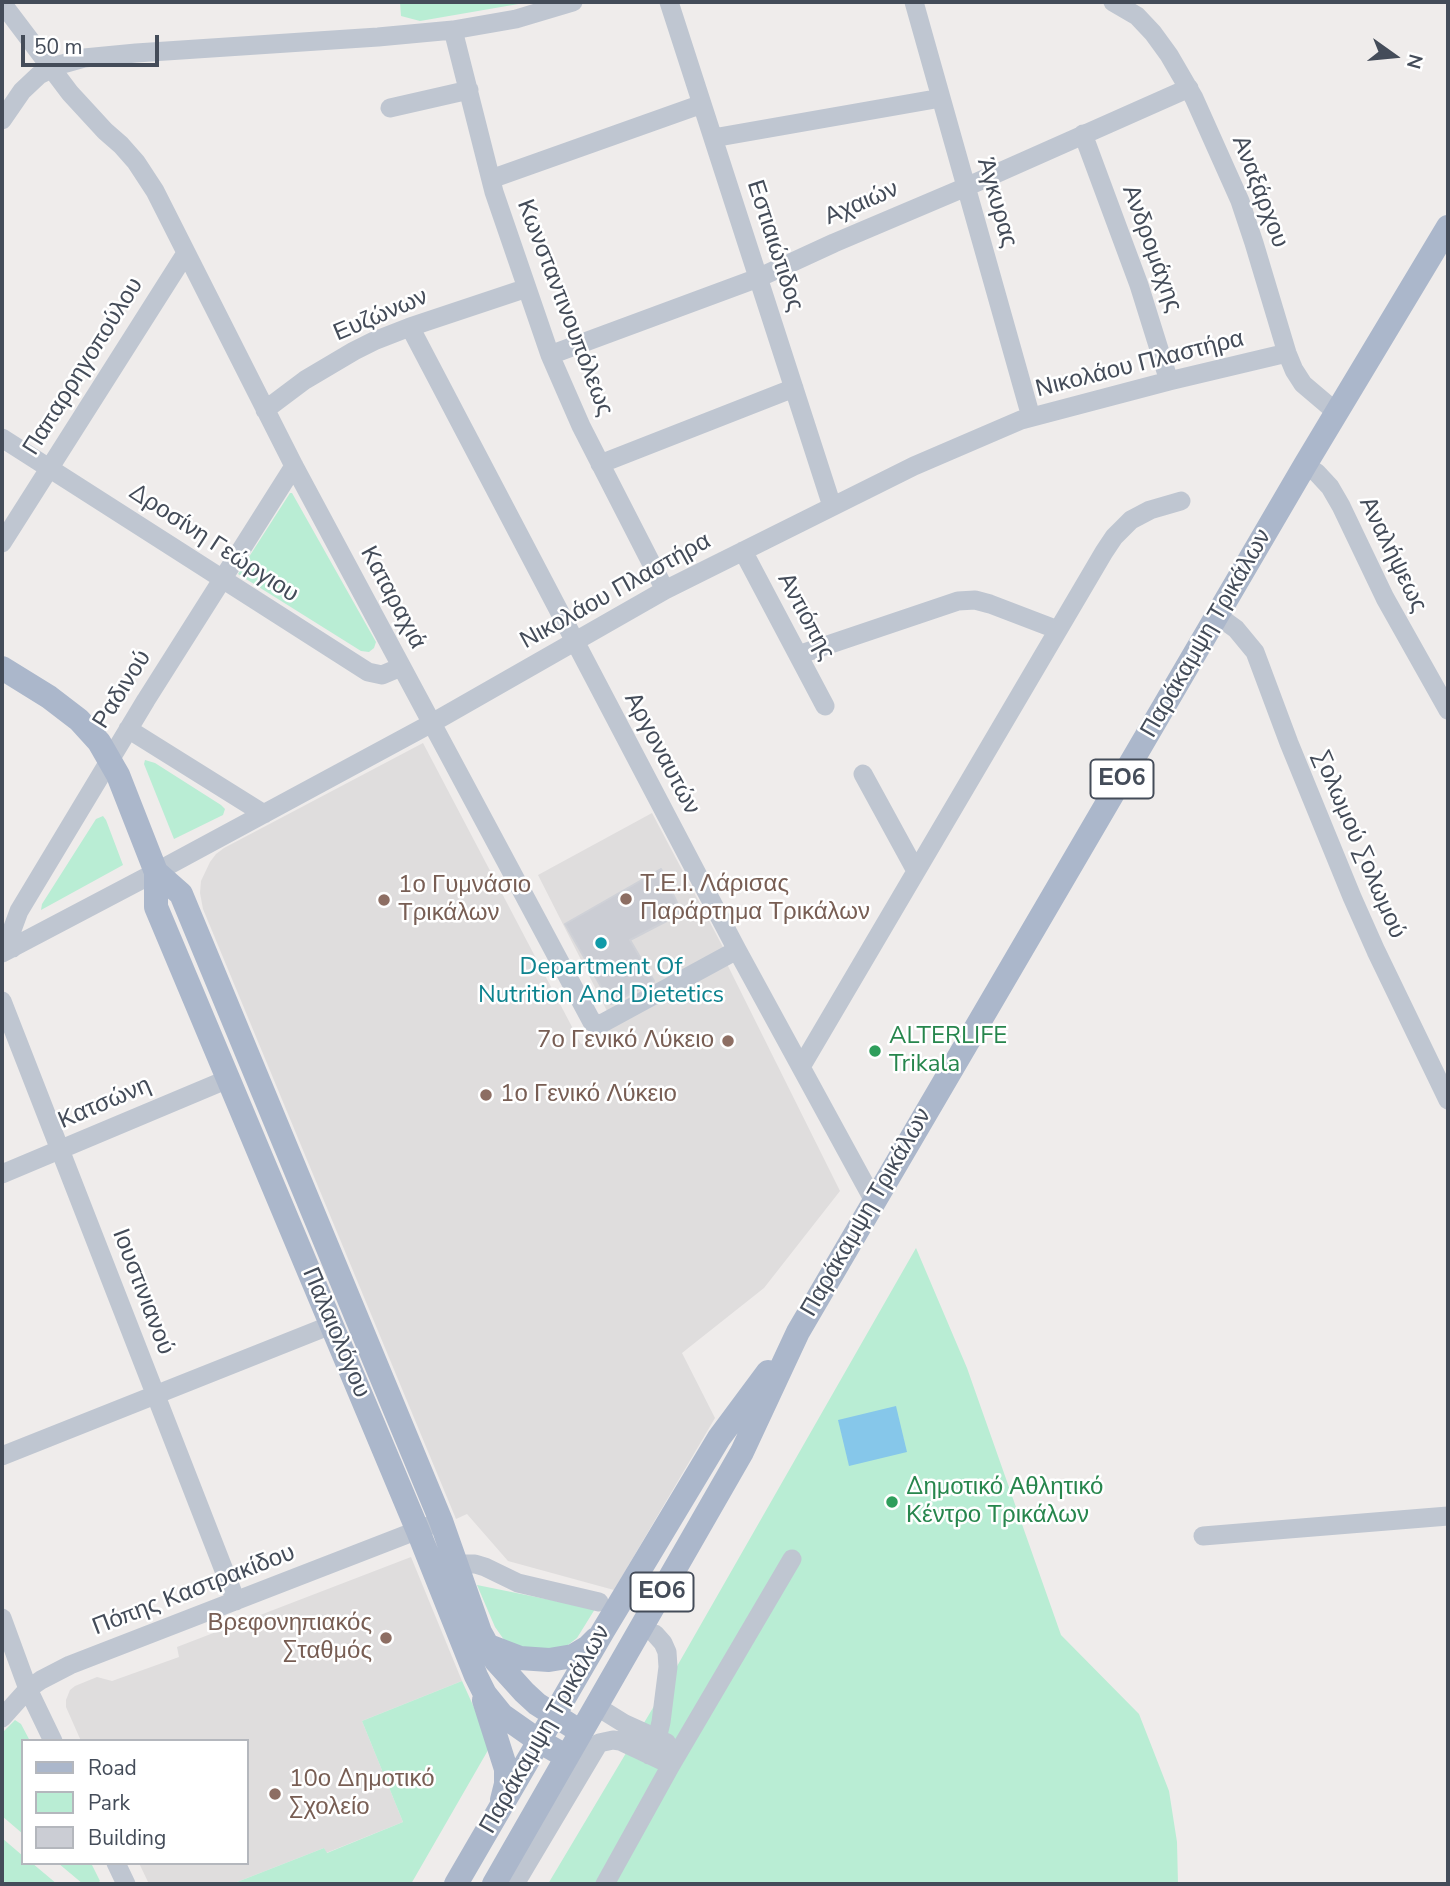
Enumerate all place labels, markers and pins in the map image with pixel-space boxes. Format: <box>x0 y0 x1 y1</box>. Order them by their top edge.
place label: Τ.Ε.Ι. Λάρισας Παράρτημα Τρικάλων <box>640 871 870 927</box>
place label: 1ο Γυμνάσιο Τρικάλων <box>398 872 531 928</box>
marker: Τ.Ε.Ι. Λάρισας Παράρτημα Τρικάλων <box>618 891 634 907</box>
marker: 1ο Γυμνάσιο Τρικάλων <box>376 892 392 908</box>
marker: Department Of Nutrition And Dietetics <box>593 935 609 951</box>
place label: Department Of Nutrition And Dietetics <box>478 954 724 1010</box>
place label: ALTERLIFE Trikala <box>889 1023 1007 1079</box>
place label: 7ο Γενικό Λύκειο <box>537 1027 714 1055</box>
marker: 7ο Γενικό Λύκειο <box>720 1033 736 1049</box>
marker: ALTERLIFE Trikala <box>867 1043 883 1059</box>
place label: 1ο Γενικό Λύκειο <box>500 1081 677 1109</box>
marker: 1ο Γενικό Λύκειο <box>478 1087 494 1103</box>
place label: Δημοτικό Αθλητικό Κέντρο Τρικάλων <box>906 1474 1103 1530</box>
marker: Δημοτικό Αθλητικό Κέντρο Τρικάλων <box>884 1494 900 1510</box>
place label: Βρεφονηπιακός Σταθμός <box>207 1610 372 1666</box>
marker: Βρεφονηπιακός Σταθμός <box>378 1630 394 1646</box>
place label: 10ο Δημοτικό Σχολείο <box>289 1766 434 1822</box>
marker: 10ο Δημοτικό Σχολείο <box>267 1786 283 1802</box>

